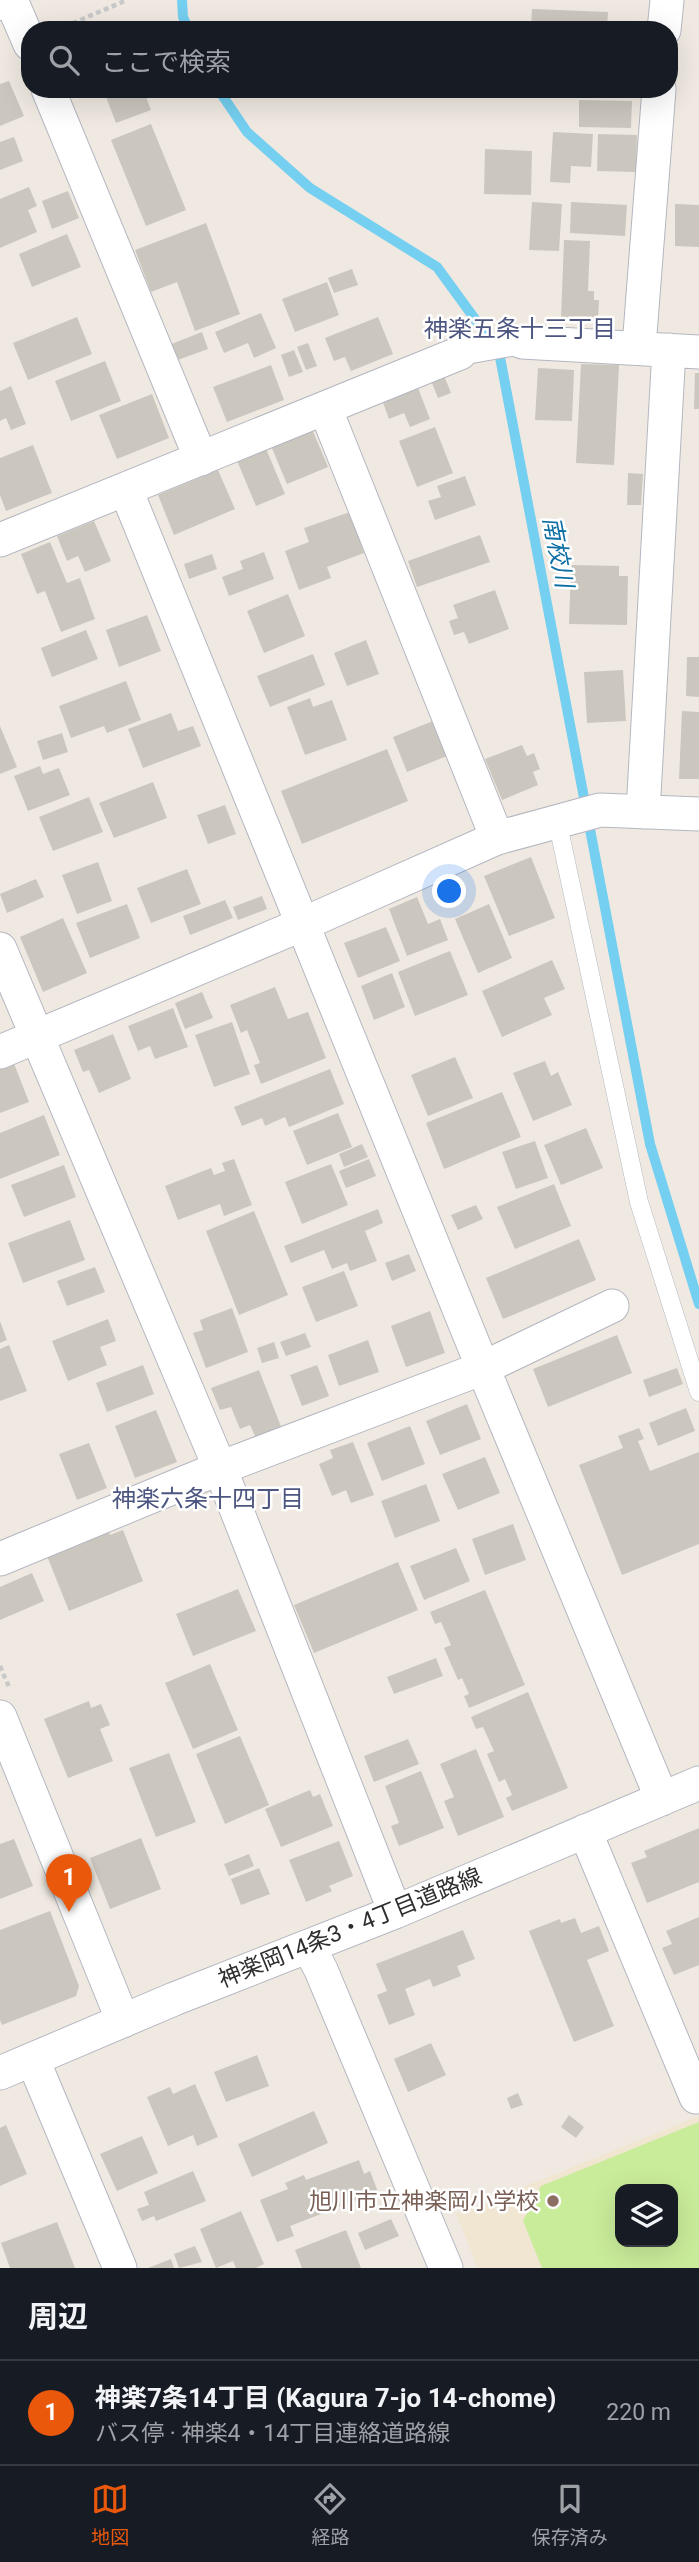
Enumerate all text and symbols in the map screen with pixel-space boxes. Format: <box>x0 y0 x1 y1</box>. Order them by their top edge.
search box <box>21 21 678 98</box>
icon: search <box>45 41 83 79</box>
text: ここで検索 <box>101 47 231 77</box>
district label: 神楽五条十三丁目 <box>424 315 616 343</box>
water label: 南校川 <box>537 514 579 593</box>
your location <box>432 874 466 908</box>
district label: 神楽六条十四丁目 <box>112 1485 304 1513</box>
pin: 1 <box>46 1854 92 1912</box>
street label: 神楽岡14条3・4丁目道路線 <box>214 1863 486 1993</box>
map controls <box>615 2184 678 2247</box>
button: layers <box>615 2184 678 2247</box>
place label: 旭川市立神楽岡小学校 <box>309 2188 539 2215</box>
marker: 旭川市立神楽岡小学校 <box>545 2193 561 2209</box>
text: 周辺 <box>28 2299 88 2334</box>
text: 神楽7条14丁目 (Kagura 7-jo 14-chome) <box>95 2383 556 2413</box>
text: 1 <box>44 2399 58 2426</box>
text: 220 m <box>606 2399 671 2426</box>
text: バス停 · 神楽4・14丁目連絡道路線 <box>95 2420 450 2447</box>
tab: 地図 <box>91 2480 129 2549</box>
tab: 経路 <box>311 2480 350 2549</box>
tab: 保存済み <box>532 2480 608 2549</box>

